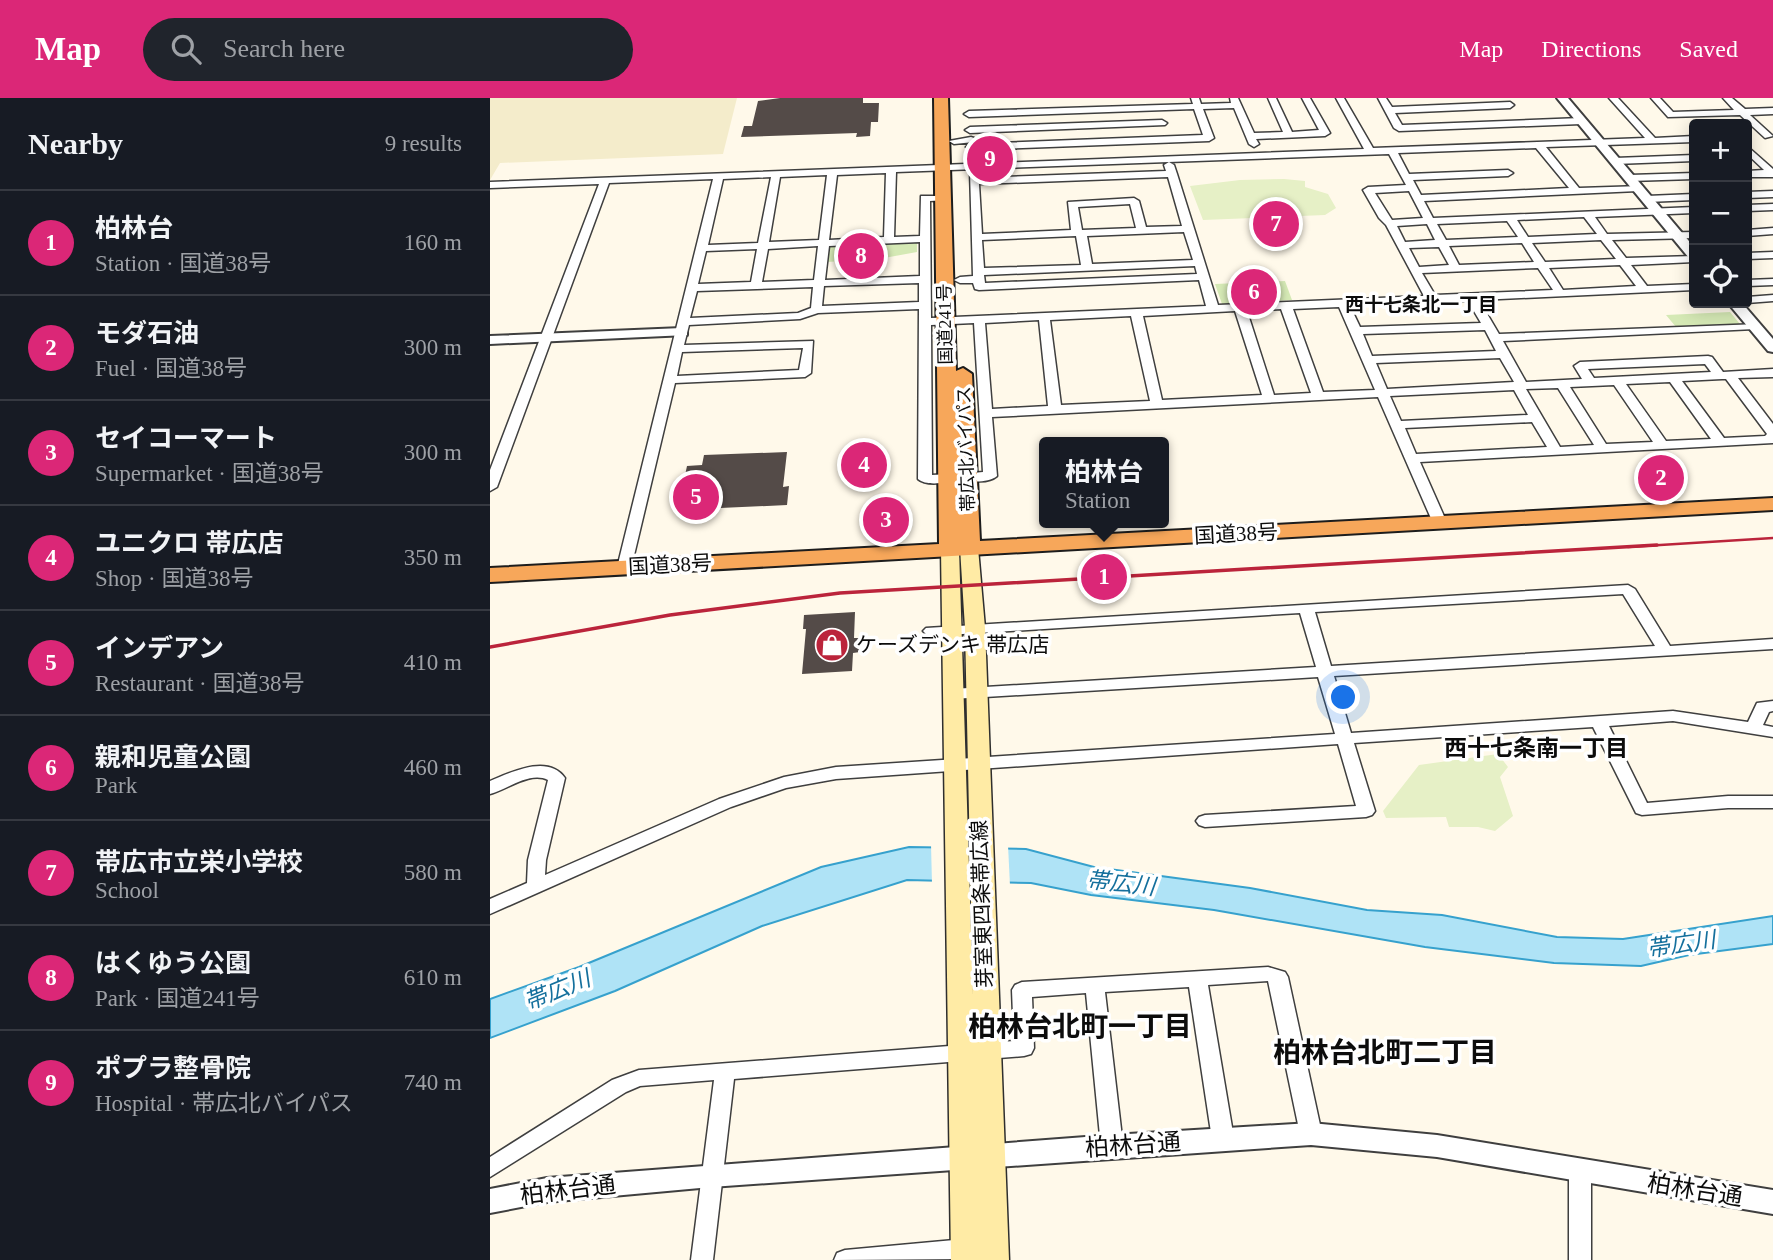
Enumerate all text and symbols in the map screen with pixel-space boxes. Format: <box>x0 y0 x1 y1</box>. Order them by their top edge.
search box <box>143 18 633 81</box>
icon: search <box>167 30 205 68</box>
text: Map <box>35 31 101 67</box>
text: Search here <box>223 34 345 63</box>
text: Map <box>1459 36 1503 62</box>
text: Directions <box>1541 36 1641 62</box>
text: Saved <box>1679 36 1738 62</box>
map controls <box>1689 119 1752 308</box>
button: + <box>1689 119 1752 182</box>
text: Nearby <box>28 127 123 160</box>
text: 9 results <box>385 131 462 156</box>
pin: 9 <box>967 133 1013 185</box>
button: − <box>1689 182 1752 245</box>
pin: 7 <box>1253 198 1299 250</box>
text: 柏林台 <box>95 214 173 243</box>
text: 1 <box>45 230 57 255</box>
text: 160 m <box>404 230 462 255</box>
pin: 8 <box>838 230 884 282</box>
button: locate <box>1689 245 1752 308</box>
text: Station · 国道38号 <box>95 251 271 276</box>
pin: 6 <box>1231 266 1277 318</box>
street label: 国道241号 <box>934 283 956 365</box>
district label: 西十七条北一丁目 <box>1345 294 1497 315</box>
text: モダ石油 <box>95 319 199 348</box>
text: 2 <box>45 335 57 360</box>
text: 300 m <box>404 335 462 360</box>
text: Fuel · 国道38号 <box>95 356 247 381</box>
street label: 帯広北バイパス <box>954 386 978 512</box>
text: セイコーマート <box>95 424 277 453</box>
popup <box>1039 437 1169 528</box>
pin: 4 <box>841 439 887 491</box>
text: 3 <box>45 440 57 465</box>
text: 300 m <box>404 440 462 465</box>
pin: 2 <box>1638 452 1684 504</box>
text: 柏林台 <box>1065 458 1143 487</box>
text: Supermarket · 国道38号 <box>95 461 324 486</box>
pin: 5 <box>673 471 719 523</box>
text: Station <box>1065 488 1130 513</box>
pin: 3 <box>863 494 909 546</box>
street label: 国道38号 <box>1193 520 1279 548</box>
text: ユニクロ 帯広店 <box>95 529 284 558</box>
text: 4 <box>45 545 57 570</box>
text: 350 m <box>404 545 462 570</box>
street label: 国道38号 <box>627 551 713 579</box>
pin: 1 <box>1081 551 1127 603</box>
text: Shop · 国道38号 <box>95 566 253 591</box>
shop icon: ケーズデンキ 帯広店 <box>813 626 851 664</box>
place label: ケーズデンキ 帯広店 <box>856 633 1049 657</box>
text: インデアン <box>95 634 224 663</box>
text: 5 <box>45 650 57 675</box>
text: 410 m <box>404 650 462 675</box>
text: Restaurant · 国道38号 <box>95 671 305 696</box>
your location <box>1326 680 1360 714</box>
district label: 西十七条南一丁目 <box>1444 736 1628 761</box>
text: 親和児童公園 <box>95 743 251 772</box>
text: 6 <box>45 755 57 780</box>
text: 460 m <box>404 755 462 780</box>
text: Park <box>95 773 137 798</box>
street label: 芽室東四条帯広線 <box>967 820 997 988</box>
text: 帯広市立栄小学校 <box>95 848 303 877</box>
text: 7 <box>45 860 57 885</box>
text: 580 m <box>404 860 462 885</box>
water label: 帯広川 <box>1085 867 1160 900</box>
text: School <box>95 878 159 903</box>
water label: 帯広川 <box>1645 927 1720 962</box>
text: はくゆう公園 <box>95 949 251 978</box>
text: 8 <box>45 965 57 990</box>
text: 610 m <box>404 965 462 990</box>
water label: 帯広川 <box>521 965 597 1015</box>
text: Park · 国道241号 <box>95 986 260 1011</box>
district label: 柏林台北町一丁目 <box>968 1011 1192 1042</box>
district label: 柏林台北町二丁目 <box>1273 1037 1497 1068</box>
text: ポプラ整骨院 <box>95 1054 251 1083</box>
text: 9 <box>45 1070 57 1095</box>
text: 740 m <box>404 1070 462 1095</box>
text: Hospital · 帯広北バイパス <box>95 1091 353 1116</box>
street label: 柏林台通 <box>1084 1129 1182 1161</box>
street label: 柏林台通 <box>1646 1170 1744 1210</box>
street label: 柏林台通 <box>519 1171 617 1209</box>

